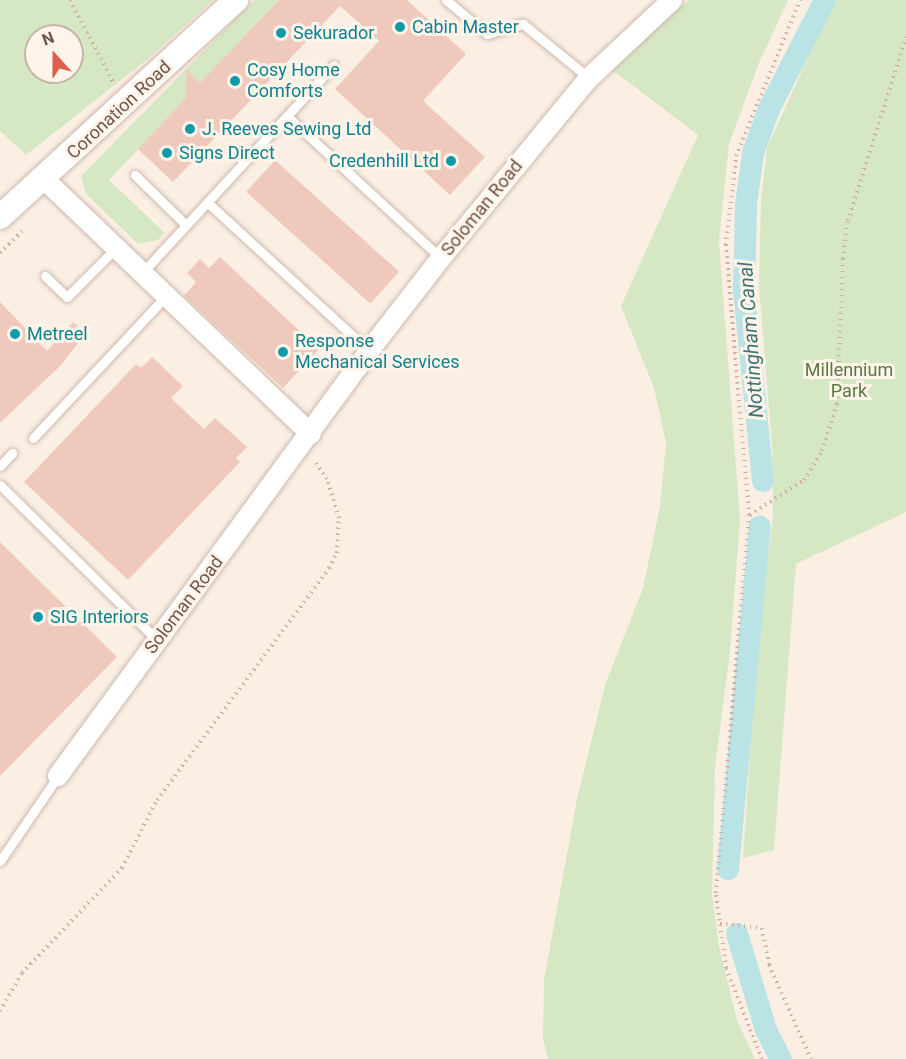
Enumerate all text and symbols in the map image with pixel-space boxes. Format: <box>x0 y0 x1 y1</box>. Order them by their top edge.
place label: Cabin Master <box>412 16 519 38</box>
marker: Cabin Master <box>393 20 407 34</box>
place label: Sekurador <box>293 22 374 44</box>
north arrow <box>24 24 84 84</box>
marker: Sekurador <box>274 26 288 40</box>
text: N <box>39 28 57 49</box>
street label: Coronation Road <box>63 56 175 164</box>
place label: Cosy Home Comforts <box>247 60 340 103</box>
marker: Cosy Home Comforts <box>228 74 242 88</box>
place label: J. Reeves Sewing Ltd <box>202 118 371 140</box>
marker: J. Reeves Sewing Ltd <box>183 122 197 136</box>
place label: Signs Direct <box>179 142 275 164</box>
marker: Signs Direct <box>160 146 174 160</box>
place label: Credenhill Ltd <box>329 150 439 172</box>
marker: Credenhill Ltd <box>444 154 458 168</box>
street label: Soloman Road <box>437 156 527 260</box>
water label: Nottingham Canal <box>734 261 768 419</box>
place label: Metreel <box>27 323 88 345</box>
marker: Metreel <box>8 327 22 341</box>
place label: Response Mechanical Services <box>295 331 460 374</box>
marker: Response Mechanical Services <box>276 345 290 359</box>
park label: Millennium Park <box>805 360 893 403</box>
street label: Soloman Road <box>140 552 228 658</box>
place label: SIG Interiors <box>50 606 149 628</box>
marker: SIG Interiors <box>31 610 45 624</box>

